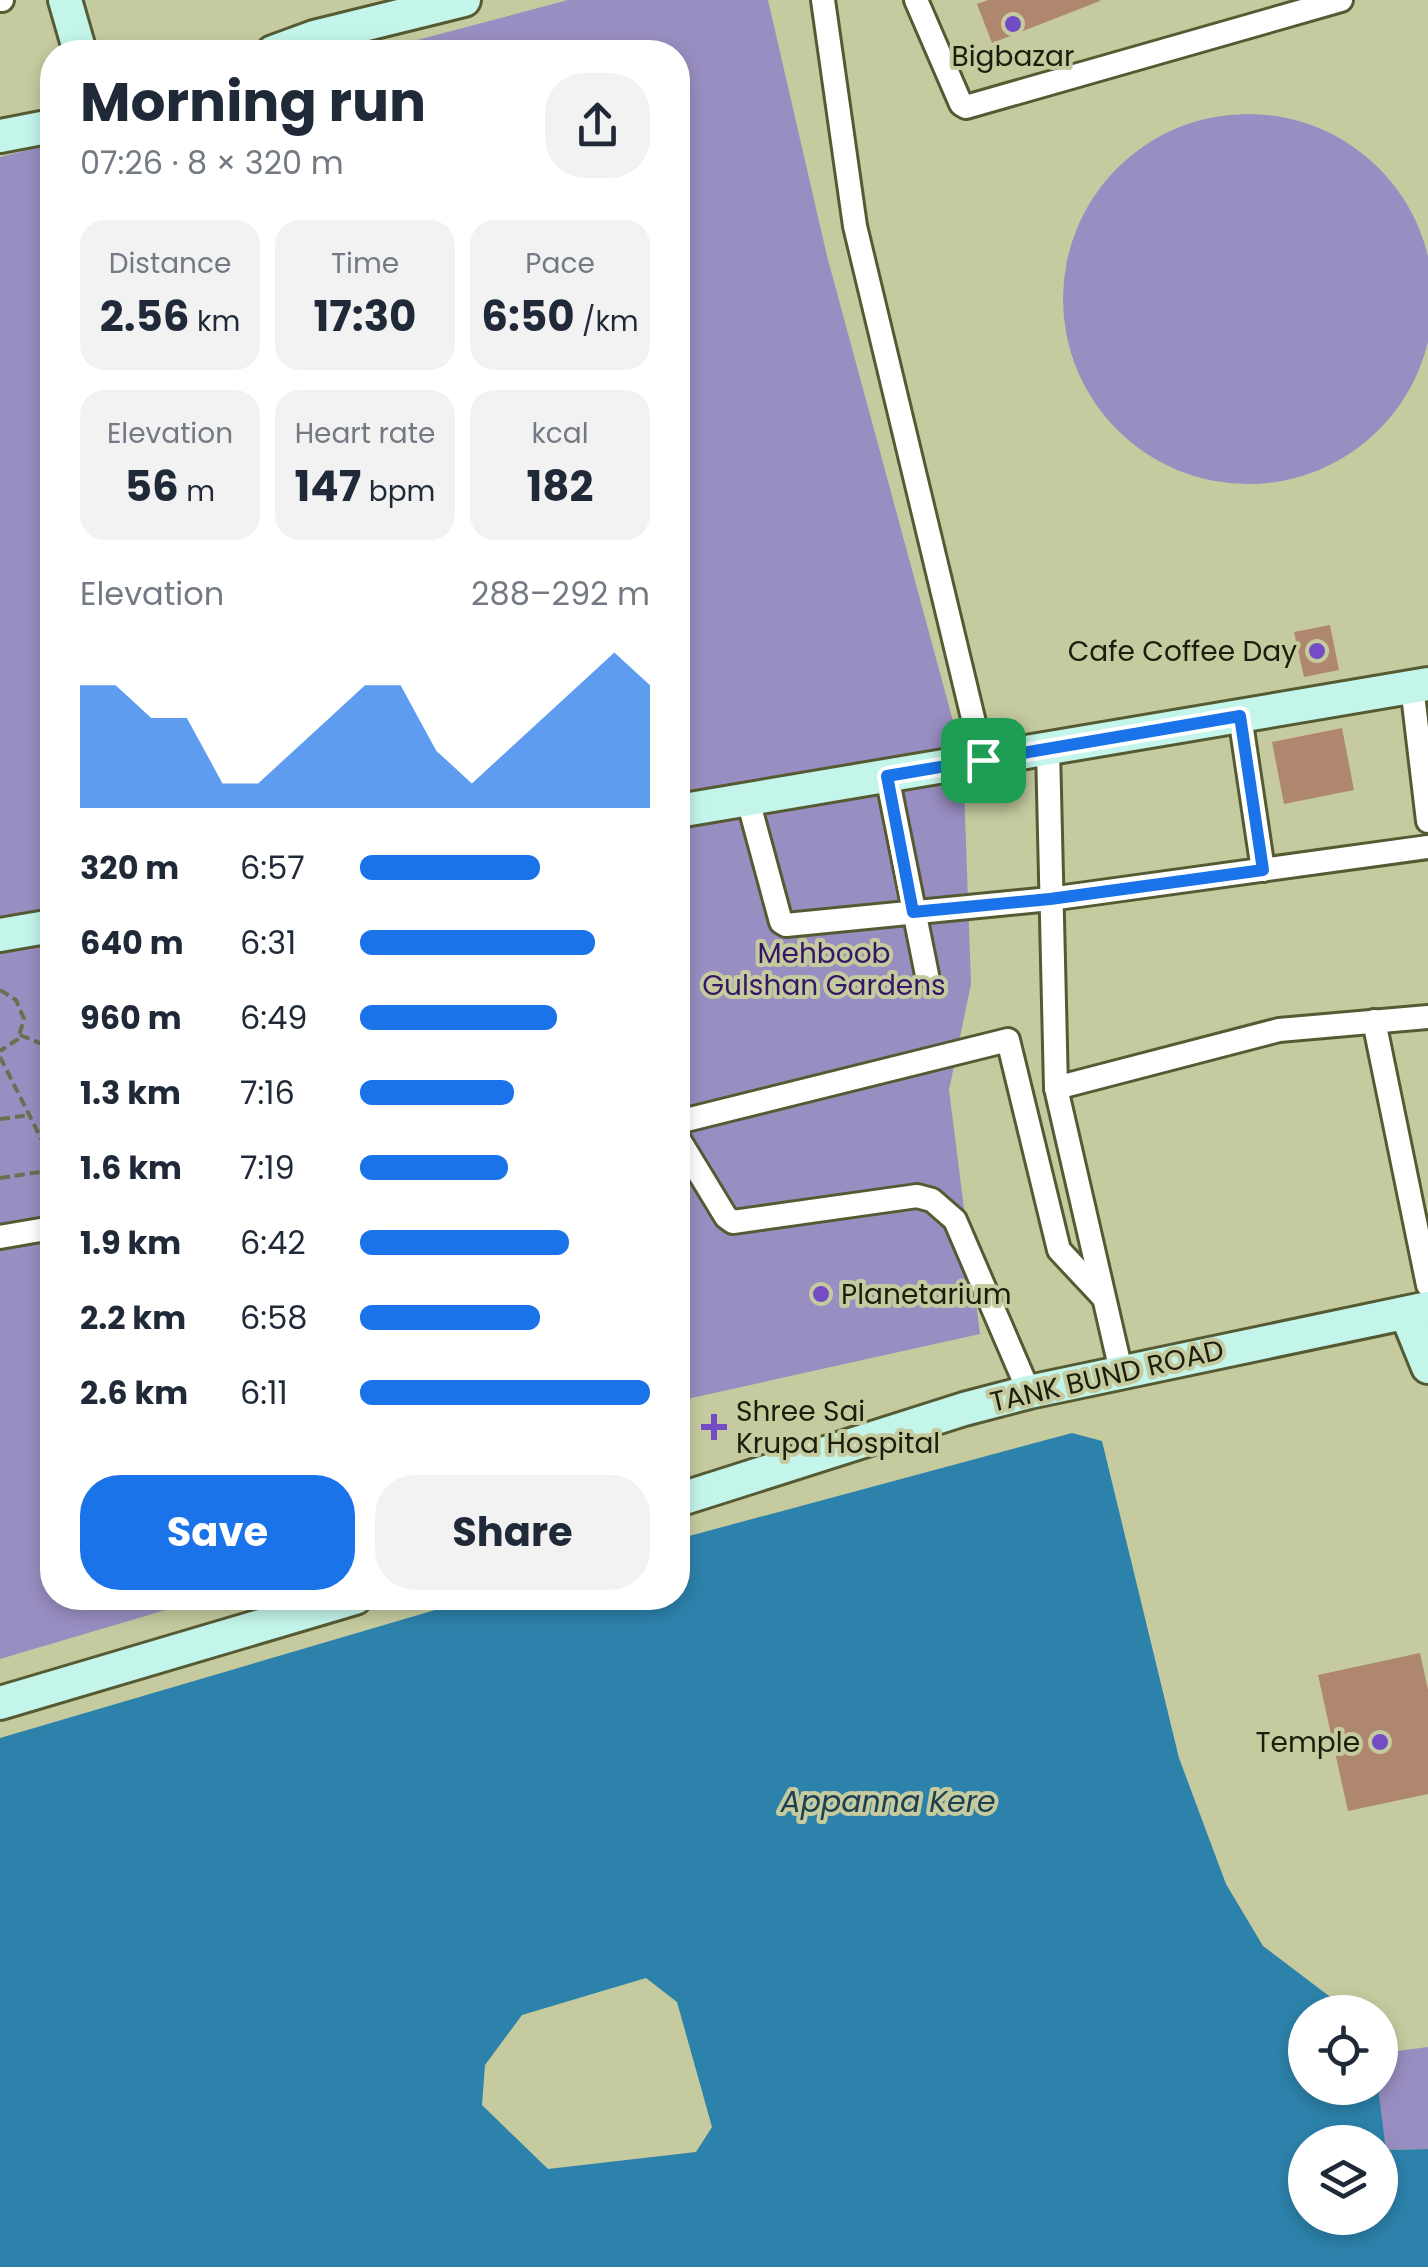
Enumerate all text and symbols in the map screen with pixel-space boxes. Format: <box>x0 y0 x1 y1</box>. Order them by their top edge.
marker: Bigbazar <box>1002 13 1024 35</box>
place label: Bigbazar <box>952 37 1074 76</box>
text: Morning run <box>80 63 426 140</box>
button: share <box>545 73 650 178</box>
text: 07:26 · 8 × 320 m <box>80 140 344 185</box>
text: Distance <box>109 244 231 283</box>
text: Time <box>331 244 399 283</box>
text: Pace <box>525 244 595 283</box>
text: 2.56 <box>100 287 190 346</box>
text: 17:30 <box>314 287 416 346</box>
text: 6:50 <box>481 287 575 346</box>
text: km <box>190 302 240 341</box>
text: /km <box>575 302 639 341</box>
text: Elevation <box>107 414 233 453</box>
text: Heart rate <box>295 414 435 453</box>
text: kcal <box>531 414 589 453</box>
text: 56 <box>125 457 179 516</box>
text: 147 <box>295 457 361 516</box>
text: 182 <box>527 457 594 516</box>
text: m <box>179 472 215 511</box>
text: bpm <box>361 472 435 511</box>
text: Elevation <box>80 571 224 616</box>
text: 288–292 m <box>471 571 650 616</box>
place label: Cafe Coffee Day <box>1068 632 1297 671</box>
marker: Cafe Coffee Day <box>1306 640 1328 662</box>
pin <box>941 718 1026 803</box>
icon: arrive <box>956 733 1011 788</box>
text: 320 m <box>80 845 179 890</box>
text: 6:57 <box>240 845 305 890</box>
text: 640 m <box>80 920 184 965</box>
text: 6:31 <box>240 920 296 965</box>
park label: Mehboob Gulshan Gardens <box>702 934 946 1005</box>
text: 960 m <box>80 995 182 1040</box>
text: 6:49 <box>240 995 307 1040</box>
text: 1.3 km <box>80 1070 181 1115</box>
text: 7:16 <box>240 1070 295 1115</box>
text: 1.6 km <box>80 1145 182 1190</box>
text: 7:19 <box>240 1145 295 1190</box>
text: 1.9 km <box>80 1220 181 1265</box>
text: 6:42 <box>240 1220 306 1265</box>
place label: Planetarium <box>841 1275 1012 1314</box>
marker: Planetarium <box>810 1283 832 1305</box>
text: 2.2 km <box>80 1295 186 1340</box>
text: 6:58 <box>240 1295 307 1340</box>
street label: TANK BUND ROAD <box>986 1330 1228 1422</box>
text: 2.6 km <box>80 1370 188 1415</box>
text: 6:11 <box>240 1370 288 1415</box>
place label: Shree Sai Krupa Hospital <box>736 1392 940 1463</box>
marker: Shree Sai Krupa Hospital <box>701 1414 727 1440</box>
button: Save <box>80 1475 355 1590</box>
button: Share <box>375 1475 650 1590</box>
place label: Temple <box>1255 1723 1360 1762</box>
marker: Temple <box>1369 1731 1391 1753</box>
water label: Appanna Kere <box>779 1780 996 1823</box>
map controls <box>1288 1995 1398 2235</box>
button: locate <box>1288 1995 1398 2105</box>
button: layers <box>1288 2125 1398 2235</box>

